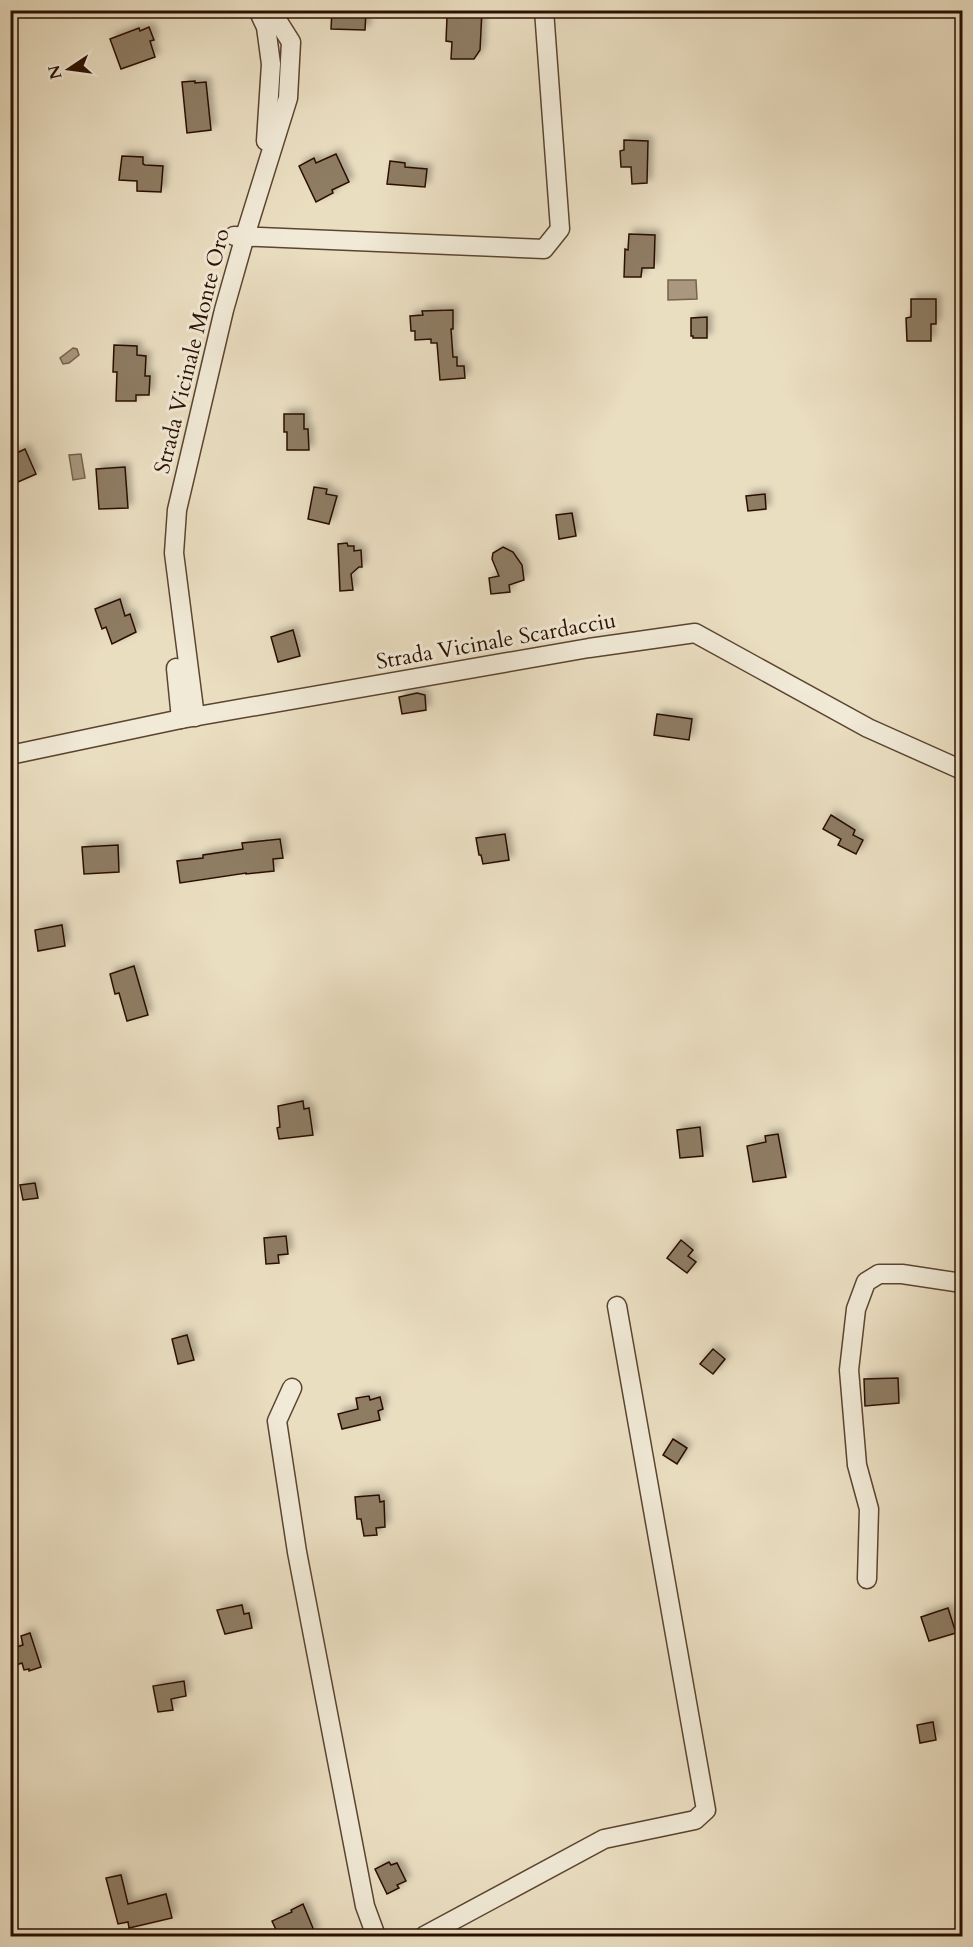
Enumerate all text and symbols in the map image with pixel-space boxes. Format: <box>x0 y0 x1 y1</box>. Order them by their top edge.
north arrow <box>39 39 99 99</box>
text: N <box>43 63 68 81</box>
street label: Strada Vicinale Monte Oro <box>147 225 237 477</box>
street label: Strada Vicinale Scardacciu <box>374 605 618 677</box>

